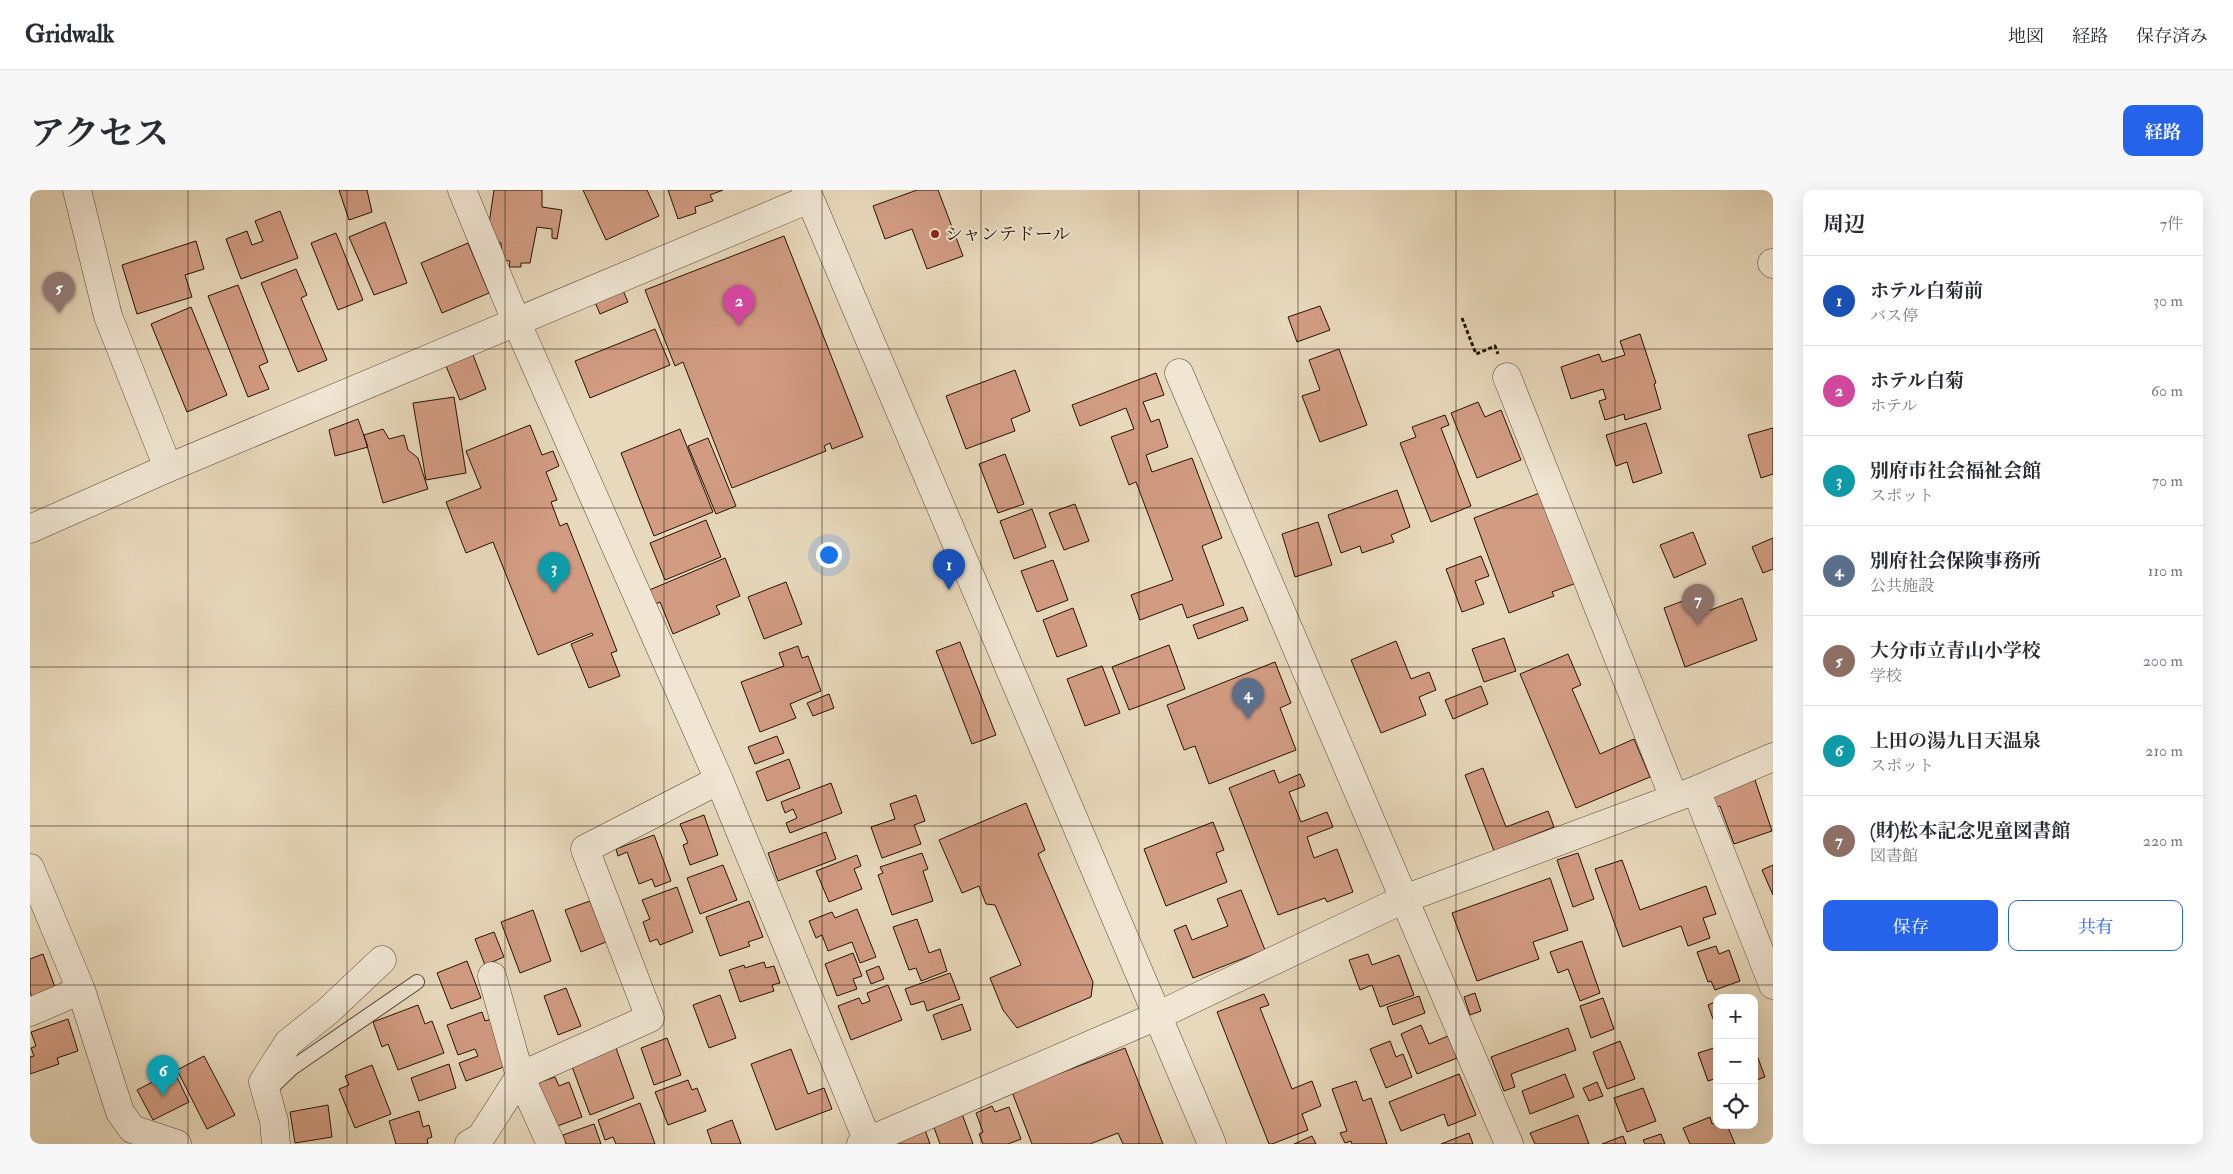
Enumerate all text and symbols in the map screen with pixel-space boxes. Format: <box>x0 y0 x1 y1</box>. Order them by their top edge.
text: Gridwalk <box>25 19 114 50</box>
text: 地図 <box>2008 25 2044 48</box>
text: 経路 <box>2072 25 2108 48</box>
text: 保存済み <box>2136 25 2208 48</box>
button: 経路 <box>2123 105 2203 156</box>
text: アクセス <box>30 112 169 156</box>
text: 周辺 <box>1823 211 1865 238</box>
text: 7件 <box>2160 214 2183 234</box>
place label: シャンテドール <box>945 223 1070 246</box>
marker: シャンテドール <box>929 228 941 240</box>
pin: 5 <box>43 272 75 313</box>
text: ホテル白菊前 <box>1870 279 1983 303</box>
pin: 2 <box>723 285 755 326</box>
text: 1 <box>1836 291 1842 311</box>
text: 30 m <box>2153 291 2183 311</box>
text: バス停 <box>1870 306 1918 326</box>
text: ホテル白菊 <box>1870 369 1964 393</box>
text: 2 <box>1835 381 1843 401</box>
text: 60 m <box>2151 381 2183 401</box>
text: ホテル <box>1870 396 1917 416</box>
text: 別府市社会福祉会館 <box>1870 459 2041 483</box>
text: 3 <box>1836 471 1842 491</box>
text: 70 m <box>2152 471 2183 491</box>
text: スポット <box>1870 486 1934 506</box>
your location <box>816 542 842 568</box>
pin: 1 <box>933 549 965 590</box>
text: 別府社会保険事務所 <box>1870 549 2041 573</box>
pin: 3 <box>538 552 570 593</box>
text: 4 <box>1835 561 1843 581</box>
text: 110 m <box>2148 561 2183 581</box>
text: 公共施設 <box>1870 576 1934 596</box>
pin: 7 <box>1682 584 1714 625</box>
text: 大分市立青山小学校 <box>1870 639 2041 663</box>
text: 5 <box>1835 651 1843 671</box>
text: 200 m <box>2143 651 2183 671</box>
text: 学校 <box>1870 666 1902 686</box>
pin: 4 <box>1232 678 1264 719</box>
text: 上田の湯九日天温泉 <box>1870 729 2041 753</box>
text: 6 <box>1835 741 1843 761</box>
text: 210 m <box>2145 741 2183 761</box>
text: スポット <box>1870 756 1934 776</box>
text: (財)松本記念児童図書館 <box>1870 819 2070 843</box>
text: 7 <box>1835 831 1843 851</box>
text: 220 m <box>2143 831 2183 851</box>
text: 図書館 <box>1870 846 1918 866</box>
button: 保存 <box>1823 900 1998 951</box>
button: 共有 <box>2008 900 2183 951</box>
map controls <box>1713 994 1758 1129</box>
button: + <box>1713 994 1758 1039</box>
button: − <box>1713 1039 1758 1084</box>
pin: 6 <box>147 1055 179 1096</box>
button: locate <box>1713 1084 1758 1129</box>

